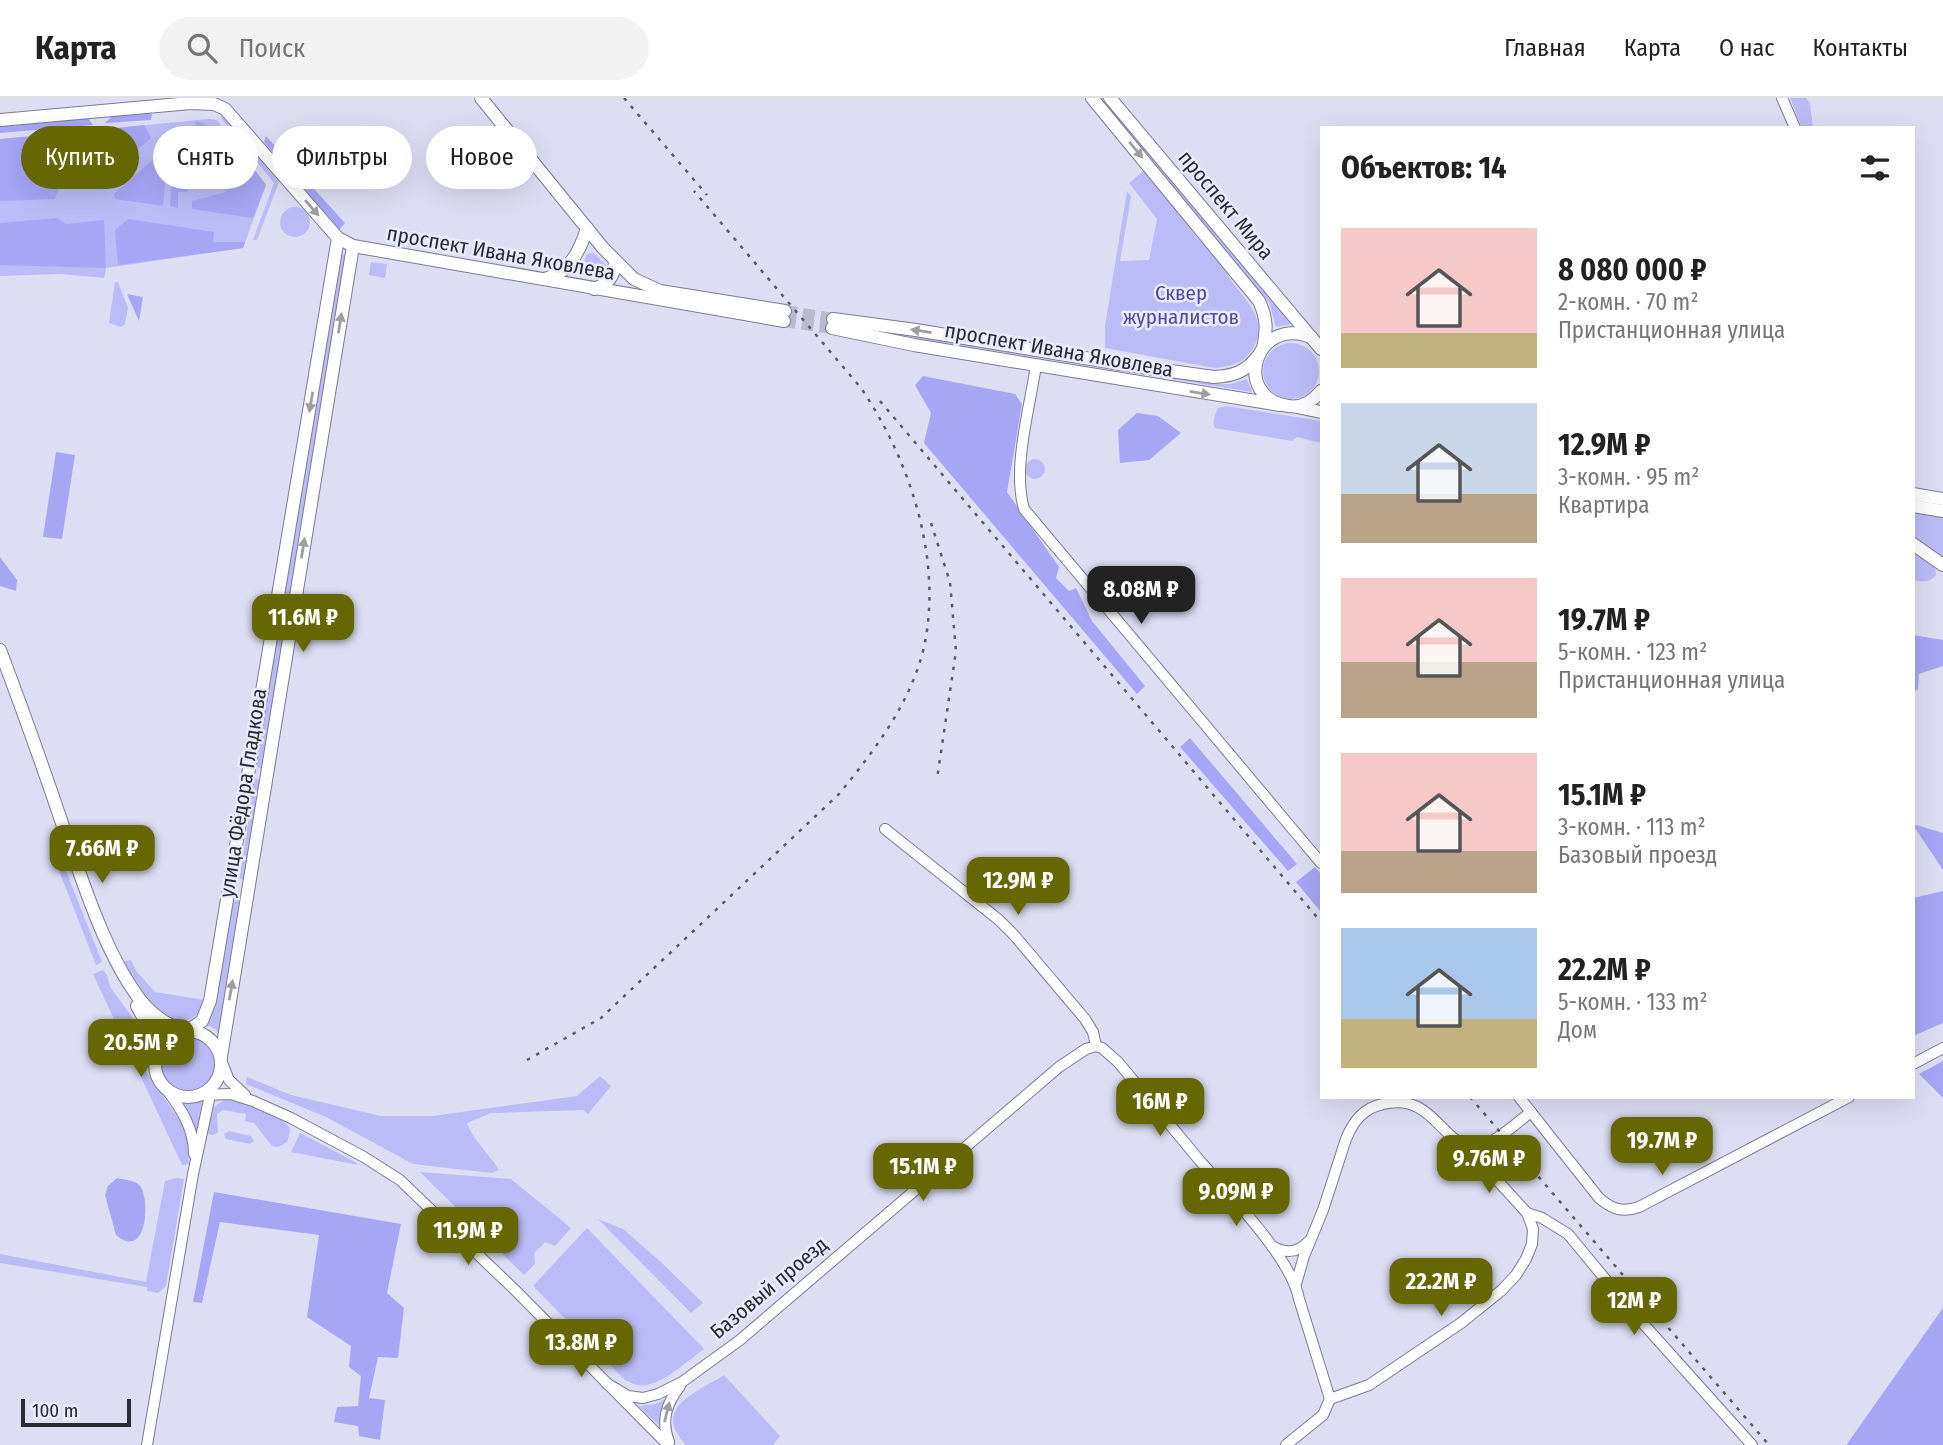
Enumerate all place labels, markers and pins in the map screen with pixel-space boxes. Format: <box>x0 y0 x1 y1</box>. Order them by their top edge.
pin: 8.08M ₽ <box>1076 566 1206 626</box>
pin: 11.6M ₽ <box>238 594 368 654</box>
pin: 7.66M ₽ <box>37 826 167 885</box>
pin: 12.9M ₽ <box>953 858 1083 917</box>
pin: 20.5M ₽ <box>76 1020 206 1079</box>
pin: 16M ₽ <box>1111 1079 1209 1138</box>
pin: 19.7M ₽ <box>1597 1118 1727 1177</box>
pin: 9.76M ₽ <box>1424 1136 1554 1195</box>
pin: 15.1M ₽ <box>858 1144 988 1203</box>
pin: 9.09M ₽ <box>1171 1168 1301 1228</box>
pin: 11.9M ₽ <box>403 1208 533 1267</box>
pin: 22.2M ₽ <box>1376 1258 1506 1318</box>
pin: 12M ₽ <box>1585 1278 1683 1337</box>
pin: 13.8M ₽ <box>516 1320 646 1379</box>

